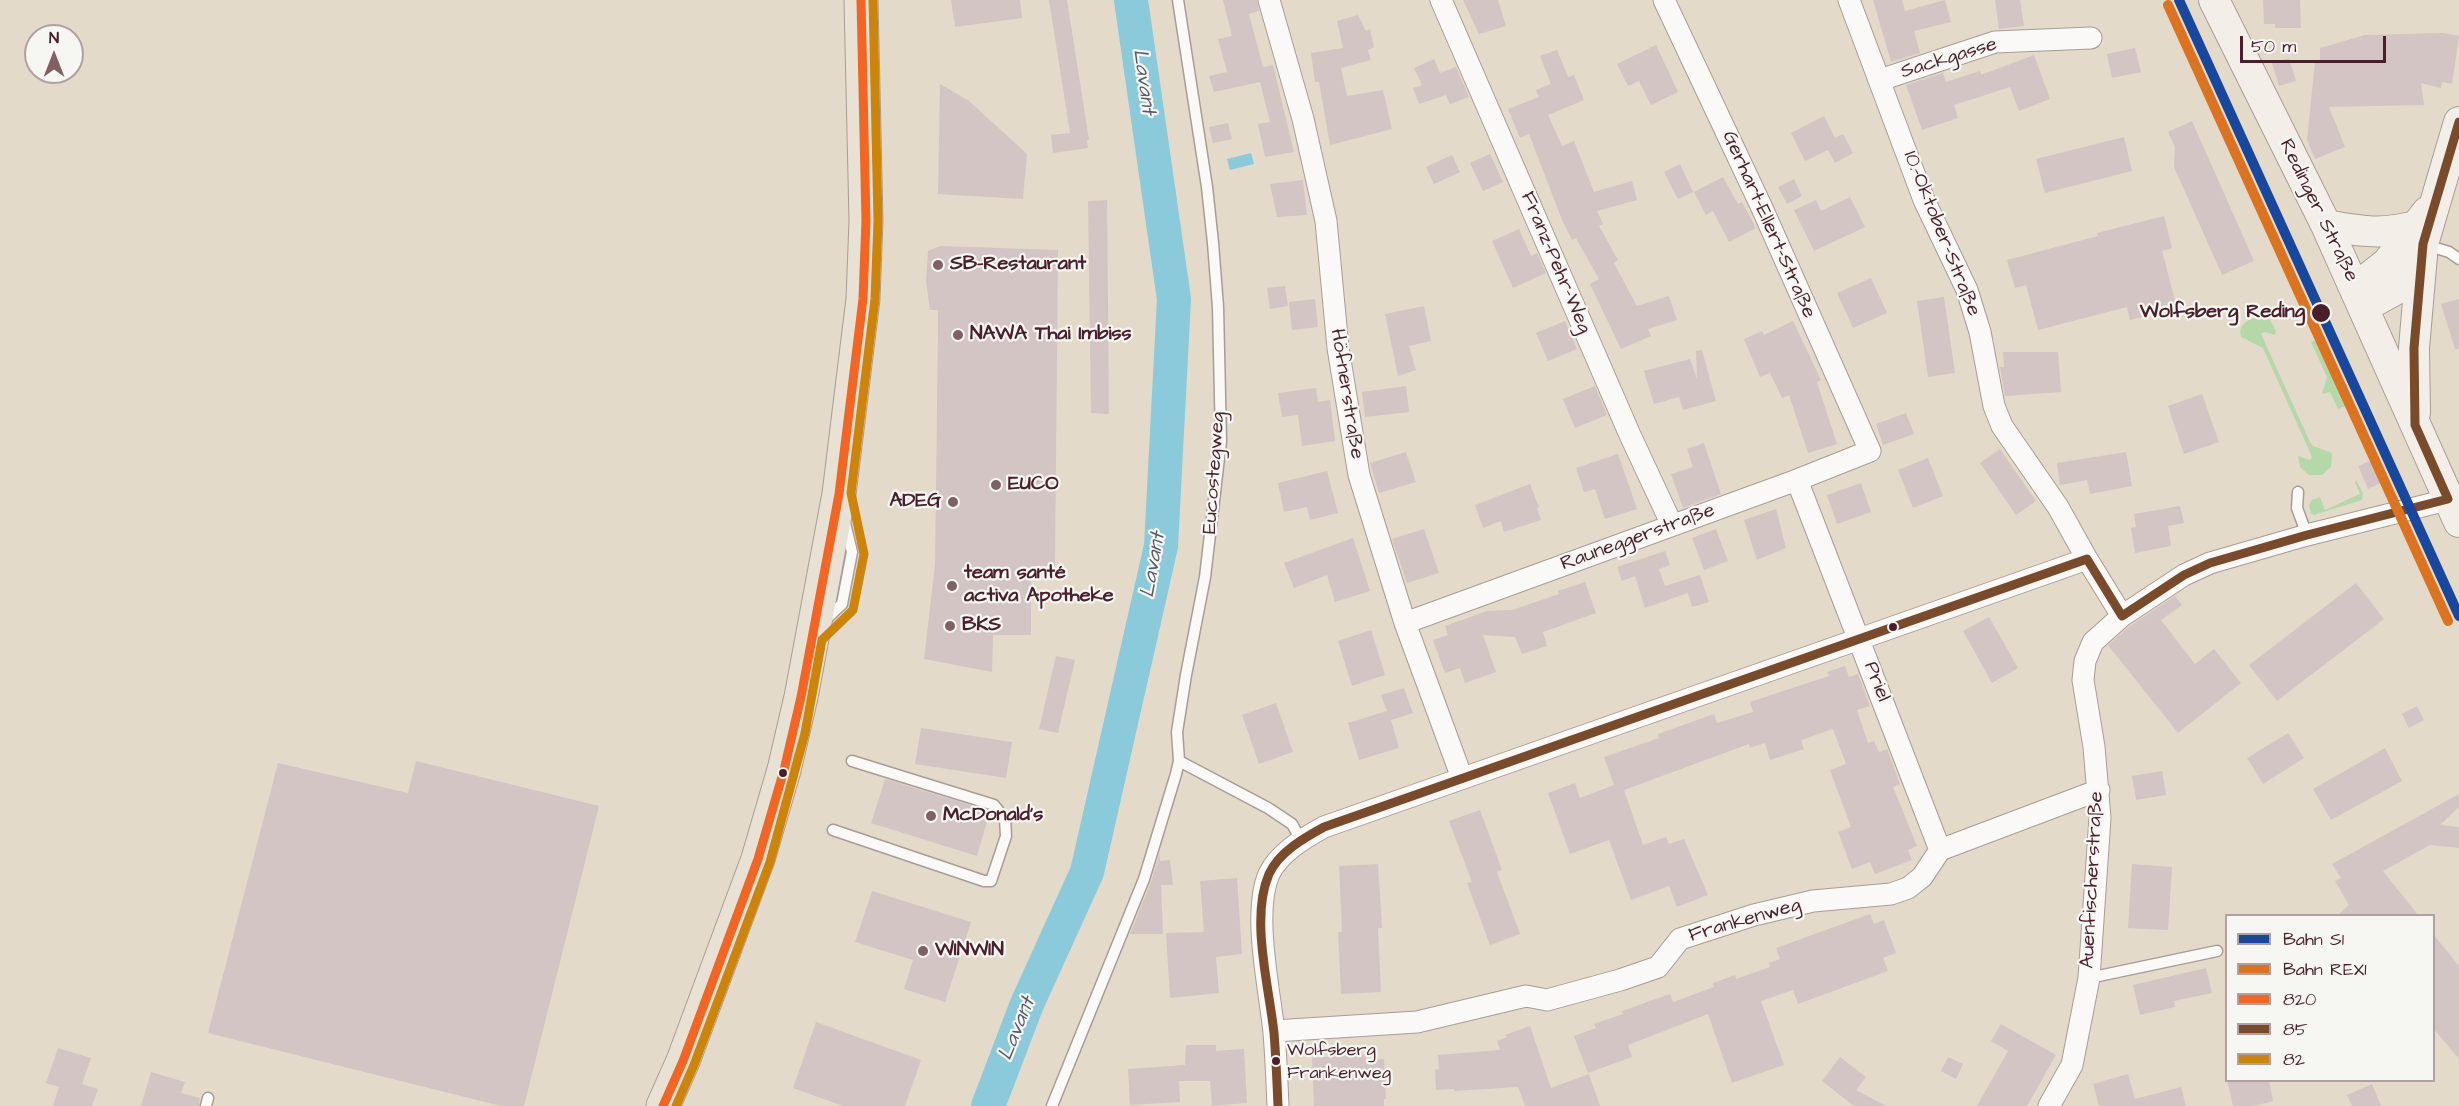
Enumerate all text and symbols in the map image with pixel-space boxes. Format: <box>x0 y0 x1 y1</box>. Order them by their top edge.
north arrow <box>24 24 84 84</box>
scale bar <box>2243 24 2388 62</box>
text: N <box>49 27 59 49</box>
street label: Sackgasse <box>1898 33 2000 85</box>
text: 50 m <box>2251 34 2296 59</box>
water label: Lavant <box>1126 48 1160 116</box>
street label: Gerhart-Ellert-Straße <box>1716 128 1820 322</box>
street label: Redinger Straße <box>2273 136 2363 286</box>
street label: 10.-Oktober-Straße <box>1897 148 1985 320</box>
street label: Franz-Pehr-Weg <box>1514 188 1596 338</box>
place label: SB-Restaurant <box>950 253 1086 277</box>
marker: SB-Restaurant <box>931 258 945 272</box>
place label: Wolfsberg Reding <box>2140 301 2305 325</box>
marker: Wolfsberg Reding <box>2310 302 2332 324</box>
place label: NAWA Thai Imbiss <box>970 323 1131 347</box>
street label: Höfnerstraße <box>1324 327 1368 461</box>
marker: NAWA Thai Imbiss <box>951 328 965 342</box>
street label: Eucostegweg <box>1199 411 1231 535</box>
place label: EUCO <box>1008 473 1059 497</box>
marker: EUCO <box>989 478 1003 492</box>
place label: ADEG <box>890 490 941 514</box>
marker: ADEG <box>946 495 960 509</box>
street label: Rauneggerstraße <box>1558 499 1718 577</box>
water label: Lavant <box>1136 530 1172 600</box>
place label: team santé activa Apotheke <box>964 562 1114 609</box>
marker: team santé activa Apotheke <box>945 579 959 593</box>
place label: BKS <box>962 614 1001 638</box>
marker: BKS <box>943 619 957 633</box>
unlabelled marker <box>1887 621 1899 633</box>
street label: Priel <box>1857 659 1895 705</box>
unlabelled marker <box>777 767 789 779</box>
street label: Auenfischerstraße <box>2076 791 2110 969</box>
place label: McDonald's <box>943 804 1043 828</box>
marker: McDonald's <box>924 809 938 823</box>
street label: Frankenweg <box>1686 894 1804 948</box>
legend <box>2225 914 2435 1082</box>
text: Bahn S1 <box>2283 927 2344 952</box>
place label: WINWIN <box>935 939 1004 963</box>
marker: WINWIN <box>916 944 930 958</box>
text: Bahn REX1 <box>2283 957 2367 982</box>
text: 820 <box>2283 987 2316 1012</box>
water label: Lavant <box>994 994 1042 1064</box>
text: 85 <box>2283 1017 2307 1042</box>
place label: Wolfsberg Frankenweg <box>1287 1040 1391 1082</box>
text: 82 <box>2283 1047 2305 1072</box>
marker: Wolfsberg Frankenweg <box>1270 1055 1282 1067</box>

